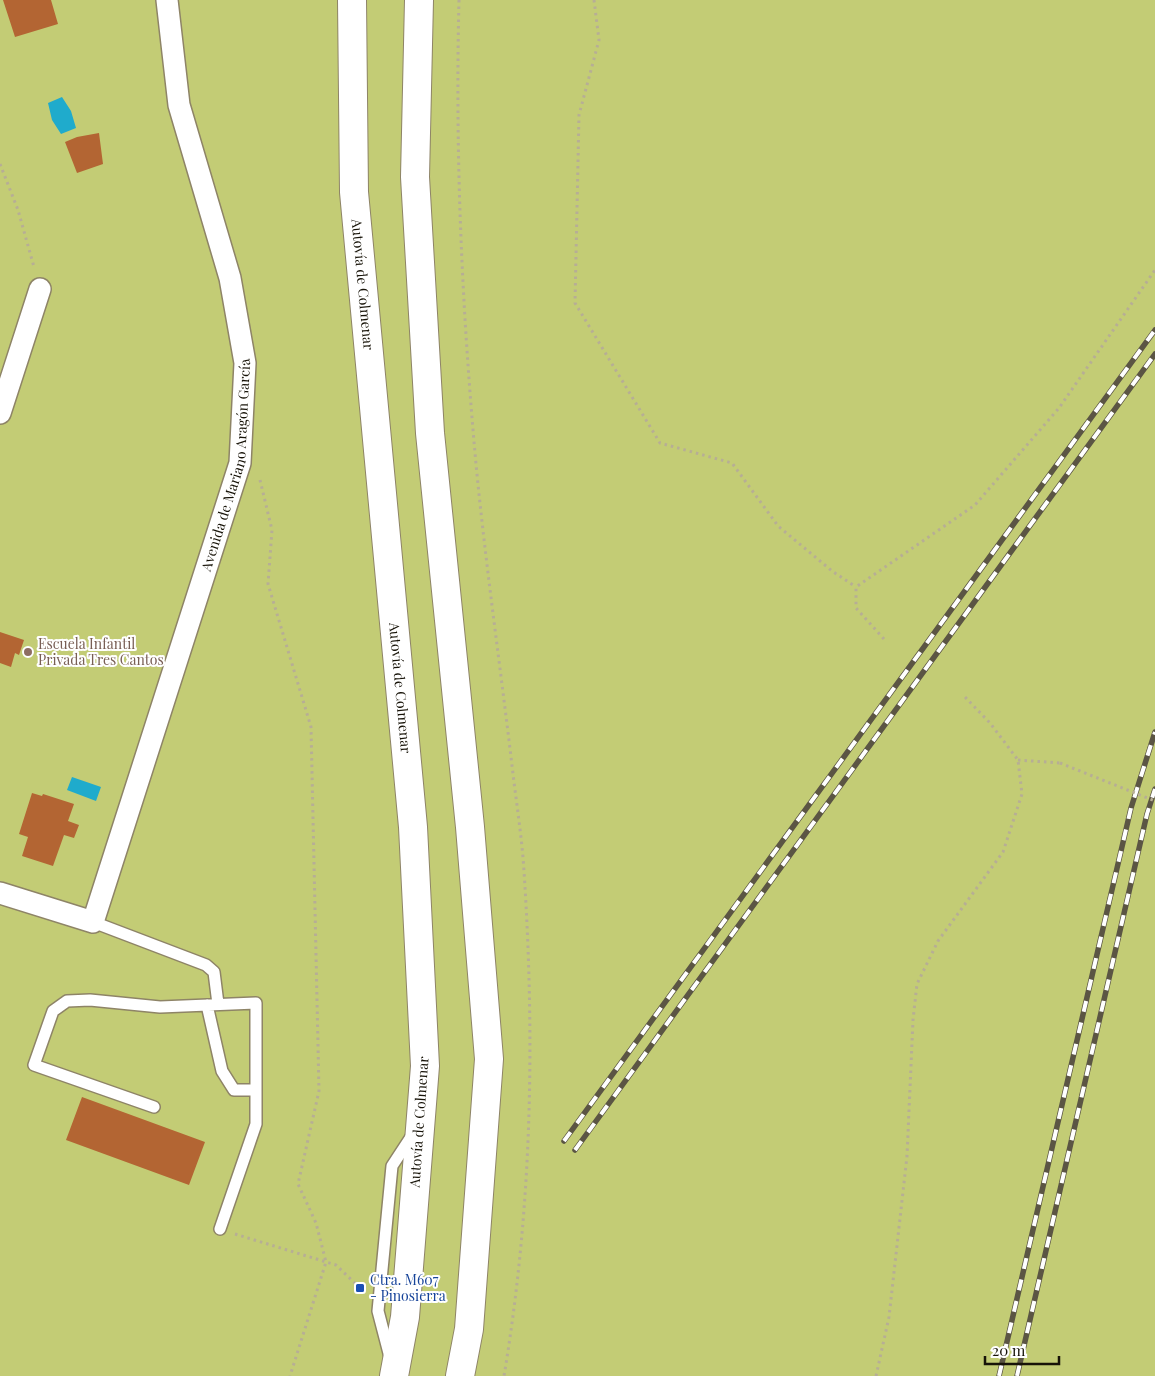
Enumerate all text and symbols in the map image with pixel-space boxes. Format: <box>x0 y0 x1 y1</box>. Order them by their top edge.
street label: Autovía de Colmenar <box>347 217 379 352</box>
street label: Avenida de Mariano Aragón García <box>196 357 254 574</box>
street label: Autovía de Colmenar <box>385 621 416 755</box>
place label: Escuela Infantil Privada Tres Cantos <box>38 634 164 669</box>
marker: Escuela Infantil Privada Tres Cantos <box>22 646 34 658</box>
street label: Autovía de Colmenar <box>404 1055 433 1189</box>
place label: Ctra. M607 - Pinosierra <box>370 1270 446 1305</box>
marker: Ctra. M607 - Pinosierra <box>354 1282 366 1294</box>
scale bar <box>985 1334 1059 1366</box>
text: 20 m <box>992 1340 1026 1360</box>

